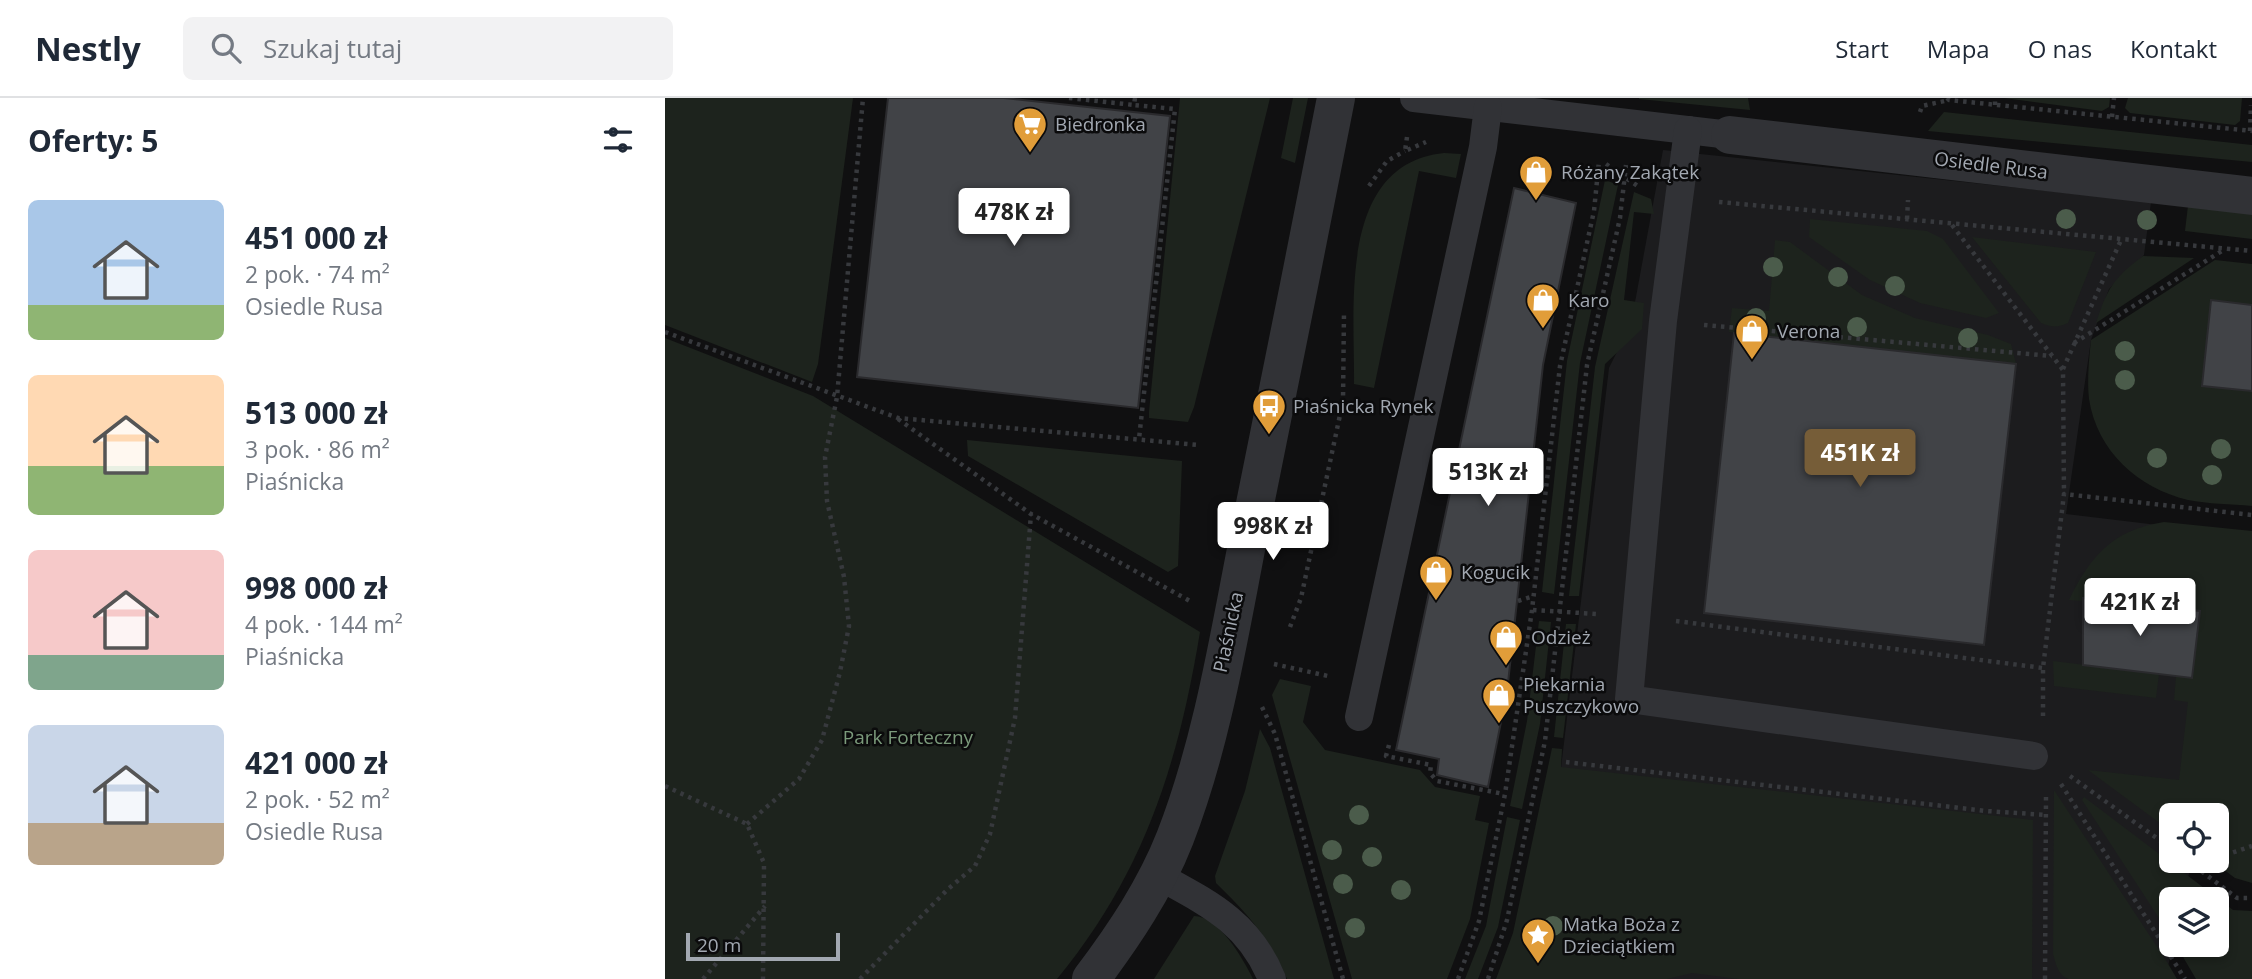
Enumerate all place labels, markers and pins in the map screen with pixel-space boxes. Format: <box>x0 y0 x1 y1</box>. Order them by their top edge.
supermarket icon: Biedronka <box>1011 105 1049 154</box>
place label: Biedronka <box>1055 111 1146 137</box>
shop icon: Różany Zakątek <box>1517 153 1555 202</box>
place label: Różany Zakątek <box>1561 159 1699 185</box>
pin: 478K zł <box>949 188 1079 248</box>
shop icon: Karo <box>1524 281 1562 330</box>
place label: Karo <box>1568 287 1609 313</box>
shop icon: Verona <box>1733 312 1771 361</box>
place label: Verona <box>1777 318 1840 344</box>
bus stop icon: Piaśnicka Rynek <box>1250 387 1288 436</box>
place label: Piaśnicka Rynek <box>1293 393 1433 419</box>
pin: 451K zł <box>1795 430 1925 489</box>
pin: 513K zł <box>1423 448 1553 508</box>
pin: 998K zł <box>1208 503 1338 562</box>
shop icon: Kogucik <box>1417 553 1455 602</box>
place label: Kogucik <box>1461 559 1530 585</box>
pin: 421K zł <box>2075 578 2205 638</box>
shop icon: Odzież <box>1487 618 1525 667</box>
place label: Odzież <box>1531 624 1591 650</box>
place label: Piekarnia Puszczykowo <box>1523 671 1639 719</box>
shop icon: Piekarnia Puszczykowo <box>1480 676 1518 725</box>
place label: Matka Boża z Dzieciątkiem <box>1563 911 1680 959</box>
place icon: Matka Boża z Dzieciątkiem <box>1519 916 1557 965</box>

